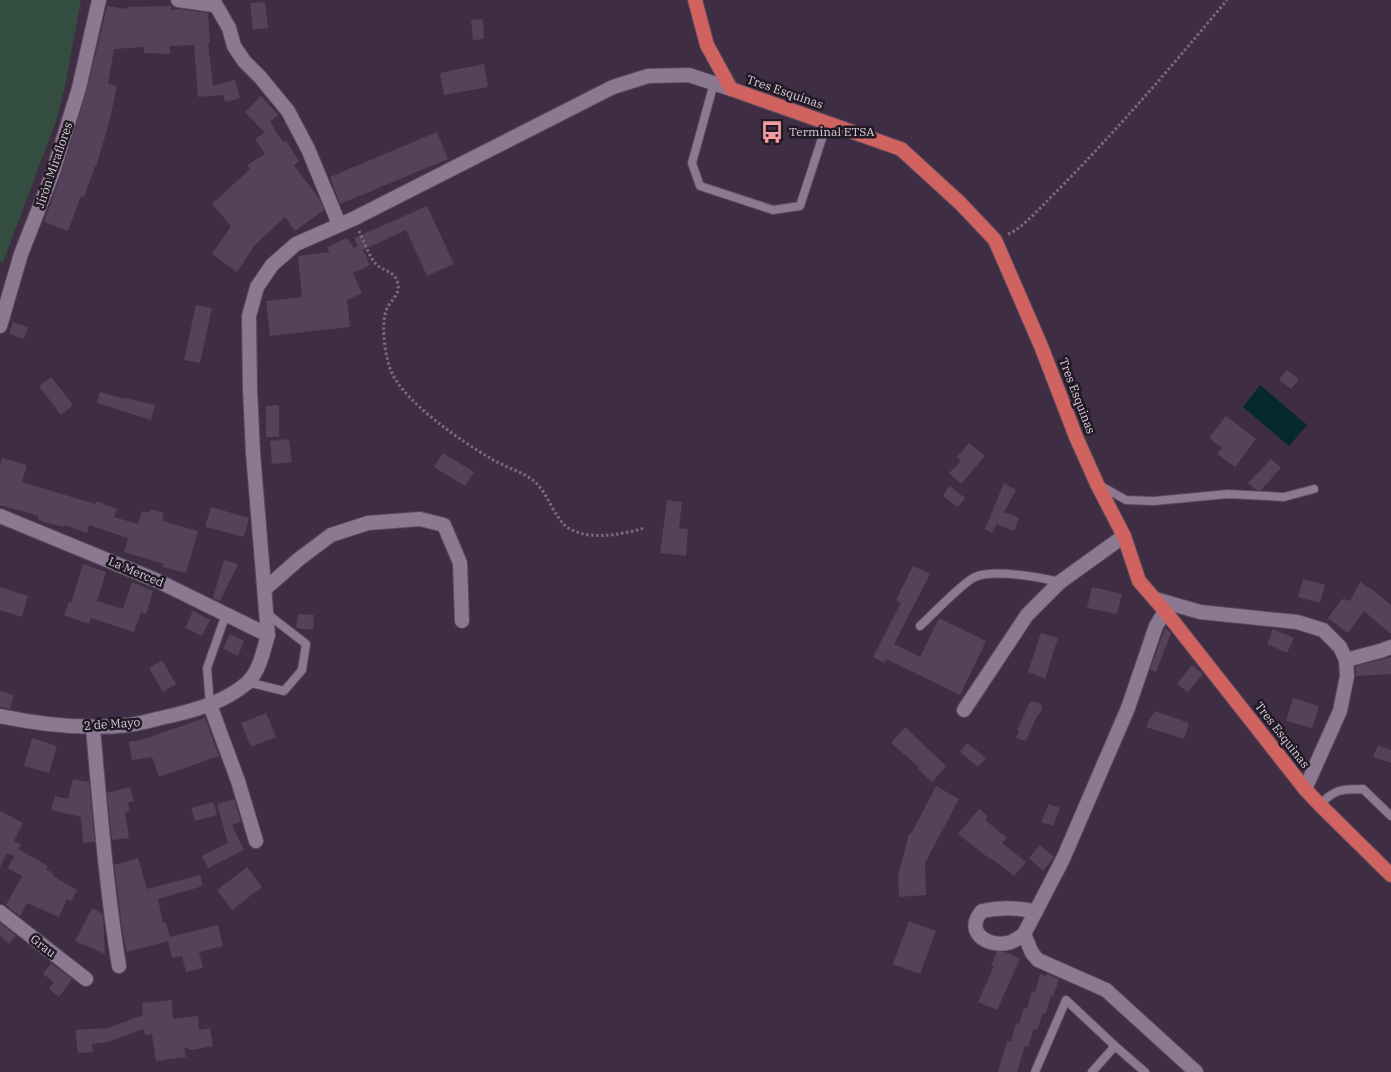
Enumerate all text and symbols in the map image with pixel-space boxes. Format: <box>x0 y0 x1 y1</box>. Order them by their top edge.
street label: Tres Esquinas <box>745 71 826 112</box>
bus stop icon: Terminal ETSA <box>759 119 785 145</box>
street label: Jirón Miraflores <box>32 120 75 210</box>
place label: Terminal ETSA <box>789 124 875 139</box>
street label: Tres Esquinas <box>1056 356 1099 436</box>
street label: La Merced <box>106 553 166 590</box>
street label: Tres Esquinas <box>1252 699 1313 771</box>
street label: 2 de Mayo <box>83 714 141 733</box>
street label: Grau <box>28 931 59 960</box>

